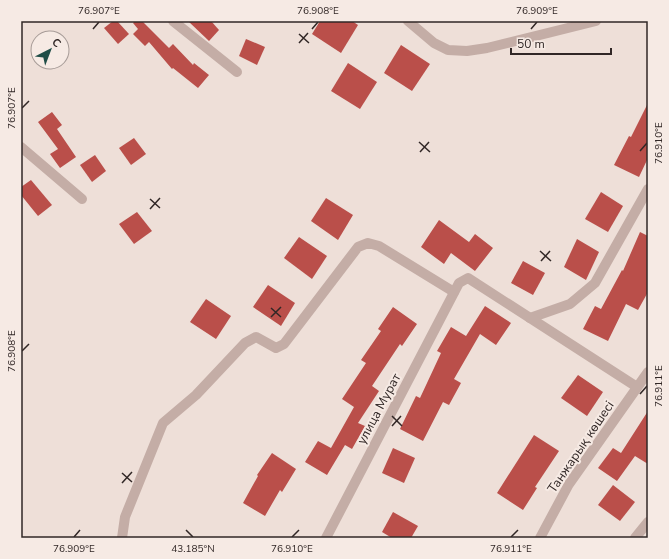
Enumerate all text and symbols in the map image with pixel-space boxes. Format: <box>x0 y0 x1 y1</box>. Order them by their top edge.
text: 76.907°E <box>78 4 120 18</box>
text: 76.908°E <box>297 4 339 18</box>
text: 76.909°E <box>516 4 558 18</box>
north arrow <box>30 30 70 70</box>
scale bar <box>511 30 611 56</box>
text: С <box>49 35 65 51</box>
text: 50 m <box>517 36 545 52</box>
text: 76.907°E <box>5 87 19 129</box>
text: 76.910°E <box>652 122 666 164</box>
text: 76.908°E <box>5 330 19 372</box>
text: 76.911°E <box>652 365 666 407</box>
street label: улица Мурат <box>353 370 405 448</box>
street label: Танжарық көшесі <box>543 397 619 497</box>
text: 76.909°E <box>53 542 95 556</box>
text: 43.185°N <box>171 542 215 556</box>
text: 76.910°E <box>271 542 313 556</box>
text: 76.911°E <box>490 542 532 556</box>

